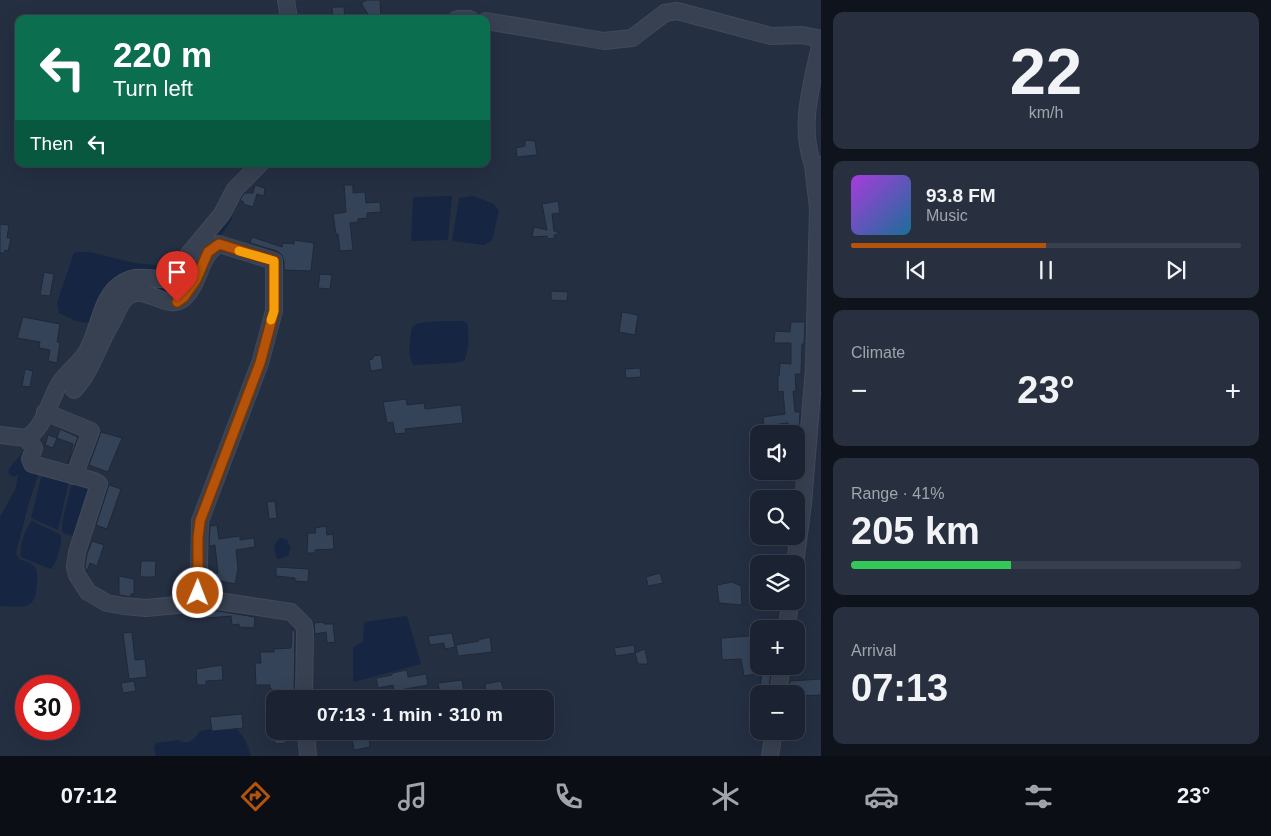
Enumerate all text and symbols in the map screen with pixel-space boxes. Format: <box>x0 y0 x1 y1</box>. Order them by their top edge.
icon: left <box>30 35 95 100</box>
text: 220 m <box>113 35 212 74</box>
text: 22 <box>1010 35 1082 108</box>
text: Turn left <box>113 76 193 101</box>
text: km/h <box>1029 104 1063 121</box>
icon: left <box>83 130 111 158</box>
text: Then <box>30 133 73 154</box>
text: 93.8 FM <box>926 185 996 206</box>
text: Music <box>926 207 968 224</box>
pin <box>156 251 198 302</box>
icon: previous <box>902 256 930 284</box>
icon: pause <box>1032 256 1060 284</box>
icon: next <box>1162 256 1190 284</box>
icon: arrive <box>163 258 191 286</box>
text: Climate <box>851 344 905 361</box>
text: 23° <box>1017 369 1075 411</box>
text: − <box>851 375 867 406</box>
text: + <box>1225 375 1241 406</box>
map controls <box>750 425 805 740</box>
button: sound <box>750 425 805 480</box>
text: Range · 41% <box>851 485 944 502</box>
button: search <box>750 490 805 545</box>
text: 205 km <box>851 510 980 552</box>
button: layers <box>750 555 805 610</box>
position arrow <box>171 566 223 618</box>
button: + <box>750 620 805 675</box>
text: Arrival <box>851 642 896 659</box>
text: 07:13 <box>851 667 948 709</box>
speed limit sign: 30 <box>15 675 80 740</box>
button: − <box>750 685 805 740</box>
text: 07:13 · 1 min · 310 m <box>317 704 503 725</box>
icon: directions <box>238 779 273 814</box>
icon: music <box>395 779 430 814</box>
icon: phone <box>551 779 586 814</box>
icon: climate <box>708 779 743 814</box>
icon: car <box>864 779 899 814</box>
icon: filters <box>1021 779 1056 814</box>
text: 07:12 <box>61 783 117 808</box>
text: 23° <box>1177 783 1210 808</box>

